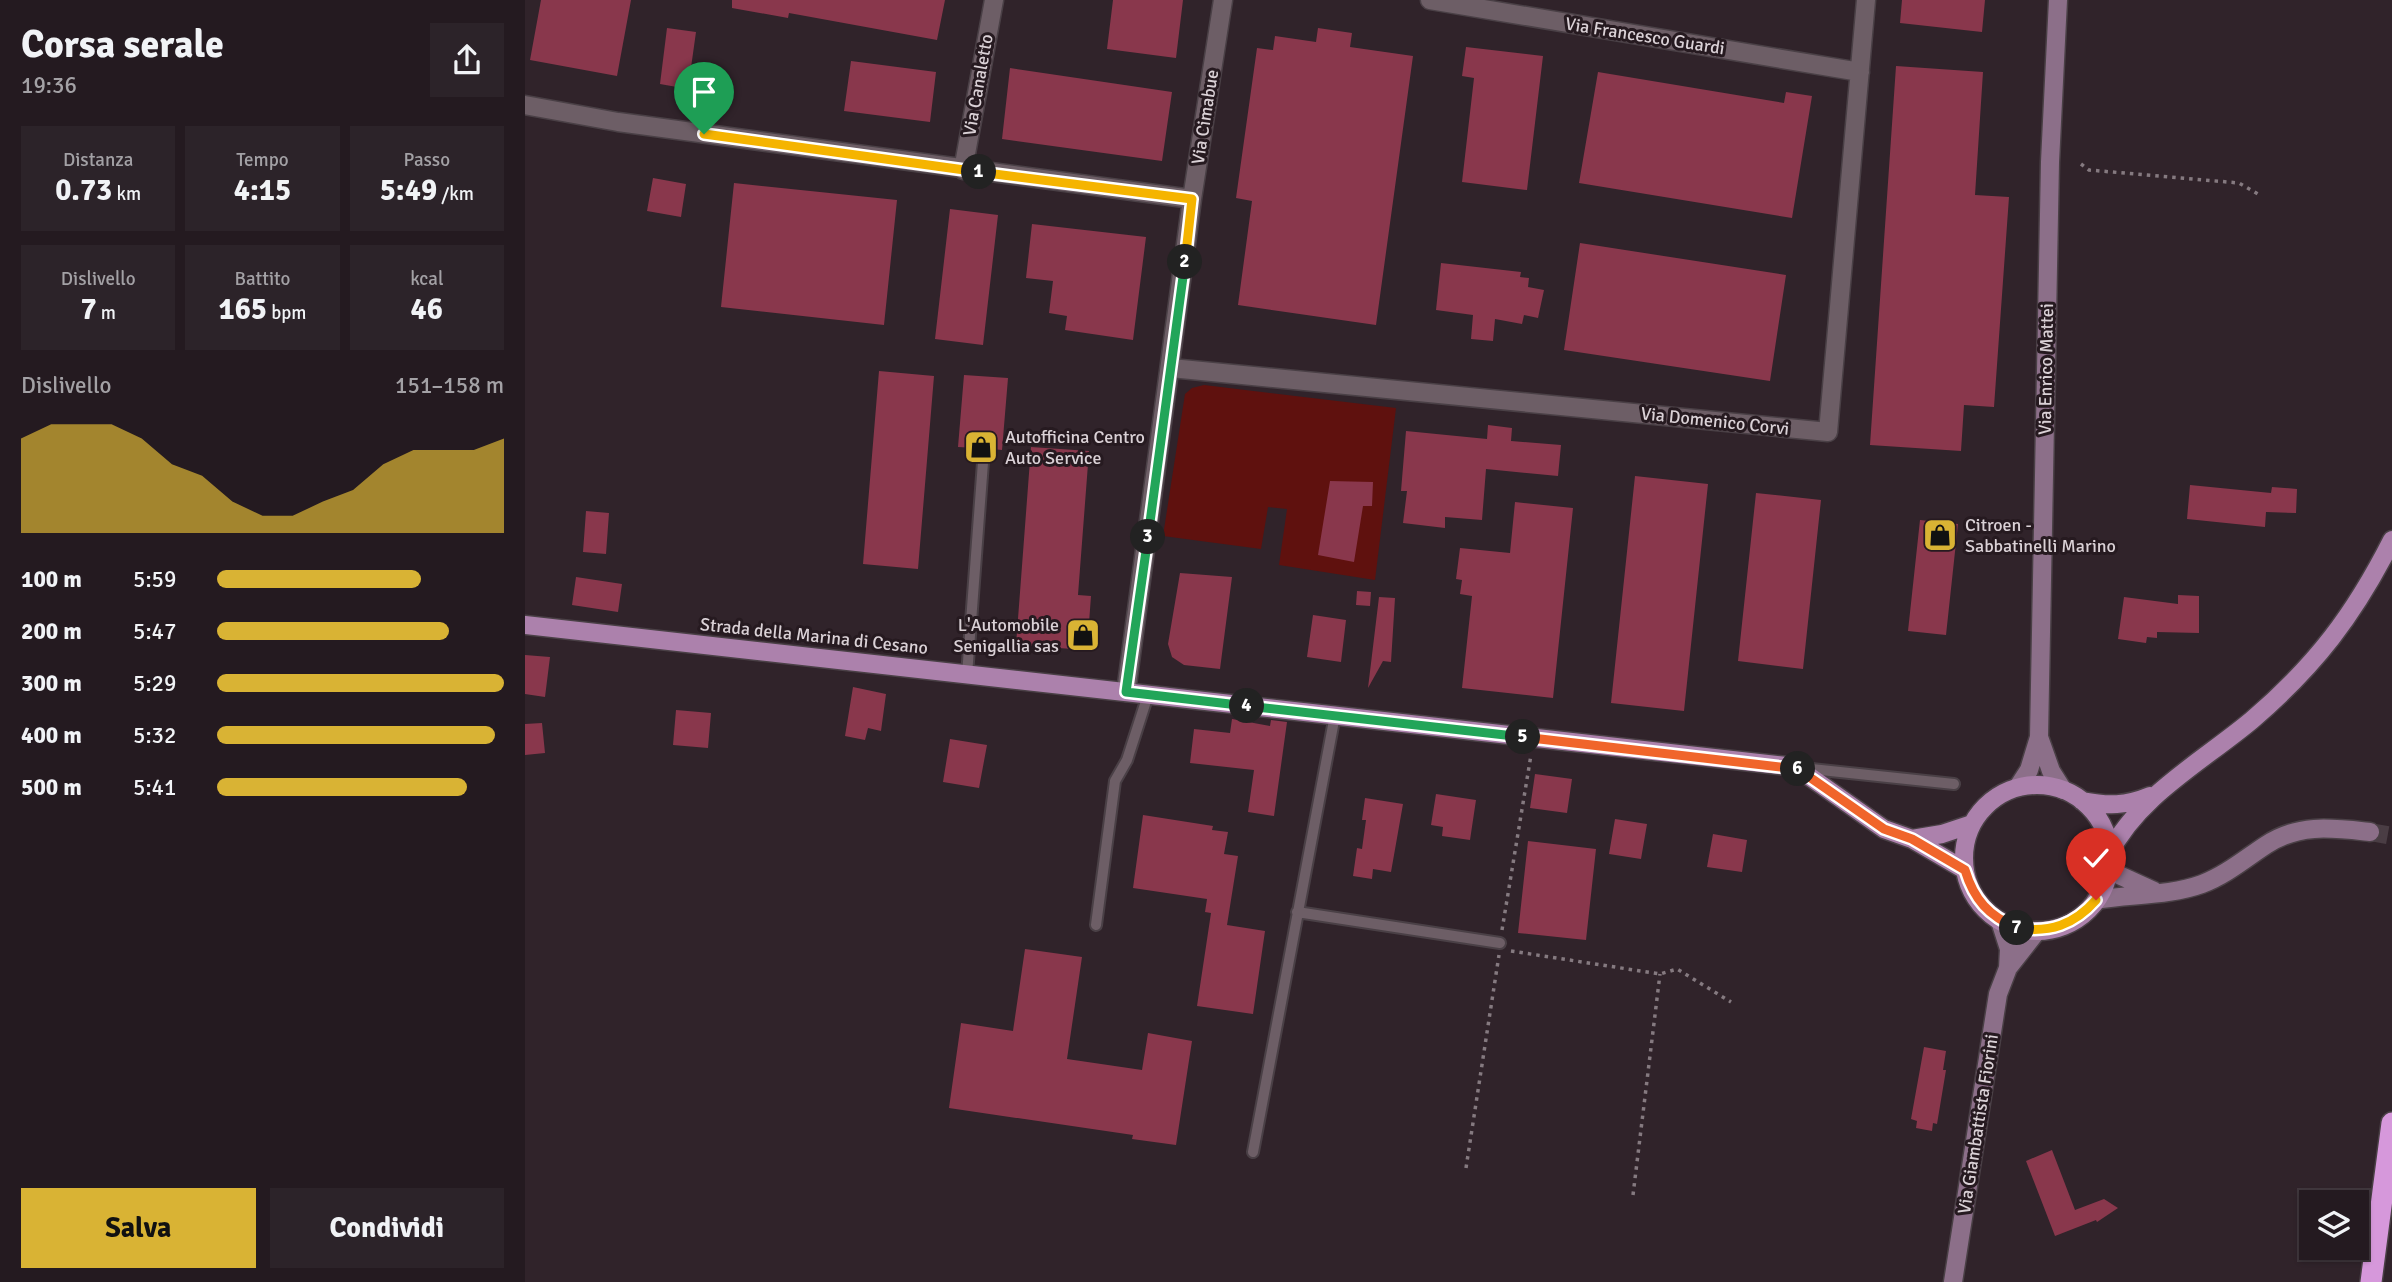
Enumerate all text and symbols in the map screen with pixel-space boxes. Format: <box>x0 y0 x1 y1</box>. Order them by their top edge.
street label: Via Francesco Guardi <box>1564 13 1726 59</box>
text: Corsa serale <box>21 21 224 68</box>
button: share <box>430 23 504 97</box>
street label: Via Canaletto <box>958 32 998 138</box>
pin <box>674 62 734 134</box>
street label: Via Cimabue <box>1187 68 1223 166</box>
text: 19:36 <box>21 71 77 100</box>
icon: arrive <box>685 73 723 111</box>
text: Distanza <box>63 148 133 172</box>
text: Tempo <box>236 148 289 172</box>
text: Passo <box>404 148 450 172</box>
pin: 1 <box>961 154 997 190</box>
text: 1 <box>973 159 984 183</box>
text: 0.73 <box>55 172 112 209</box>
text: 4:15 <box>234 172 291 209</box>
text: 5:49 <box>380 172 437 209</box>
text: km <box>112 182 141 206</box>
text: /km <box>437 182 474 206</box>
pin: 2 <box>1167 244 1203 280</box>
text: 2 <box>1179 249 1190 273</box>
text: Dislivello <box>61 267 136 291</box>
text: Battito <box>235 267 290 291</box>
text: kcal <box>410 267 443 291</box>
text: 7 <box>80 291 97 328</box>
text: 165 <box>218 291 267 328</box>
text: 46 <box>411 291 443 328</box>
text: m <box>97 301 116 325</box>
text: bpm <box>267 301 307 325</box>
street label: Via Enrico Mattei <box>2034 303 2058 435</box>
text: Dislivello <box>21 371 112 400</box>
text: 151–158 m <box>395 371 504 400</box>
street label: Via Domenico Corvi <box>1640 402 1790 440</box>
place label: Autofficina Centro Auto Service <box>1005 426 1145 469</box>
shop icon: Autofficina Centro Auto Service <box>962 428 1000 466</box>
place label: Citroen - Sabbatinelli Marino <box>1965 514 2116 557</box>
shop icon: Citroen - Sabbatinelli Marino <box>1921 516 1959 554</box>
pin: 3 <box>1131 520 1165 554</box>
text: 3 <box>1142 524 1153 548</box>
text: 100 m <box>21 565 82 594</box>
text: 5:59 <box>133 565 176 594</box>
street label: Strada della Marina di Cesano <box>699 613 929 659</box>
place label: L'Automobile Senigallia sas <box>954 614 1059 657</box>
shop icon: L'Automobile Senigallia sas <box>1064 616 1102 654</box>
text: 200 m <box>21 617 82 646</box>
text: 5:47 <box>133 617 176 646</box>
text: 300 m <box>21 669 82 698</box>
text: 5:29 <box>133 669 176 698</box>
pin: 4 <box>1229 688 1265 724</box>
text: 4 <box>1241 693 1252 717</box>
pin: 5 <box>1506 720 1541 754</box>
text: 400 m <box>21 721 82 750</box>
text: 5:32 <box>133 721 176 750</box>
text: 5 <box>1517 724 1528 748</box>
pin: 6 <box>1781 752 1815 786</box>
text: 6 <box>1792 756 1803 780</box>
text: 500 m <box>21 773 82 802</box>
text: 5:41 <box>133 773 176 802</box>
pin <box>2066 828 2126 900</box>
icon: check <box>2077 839 2115 877</box>
pin: 7 <box>1999 911 2035 946</box>
text: 7 <box>2011 915 2022 939</box>
street label: Via Giambattista Fiorini <box>1953 1033 2003 1215</box>
button: Salva <box>21 1188 256 1268</box>
button: Condividi <box>270 1188 504 1268</box>
map controls <box>2299 1190 2369 1260</box>
button: layers <box>2299 1190 2369 1260</box>

